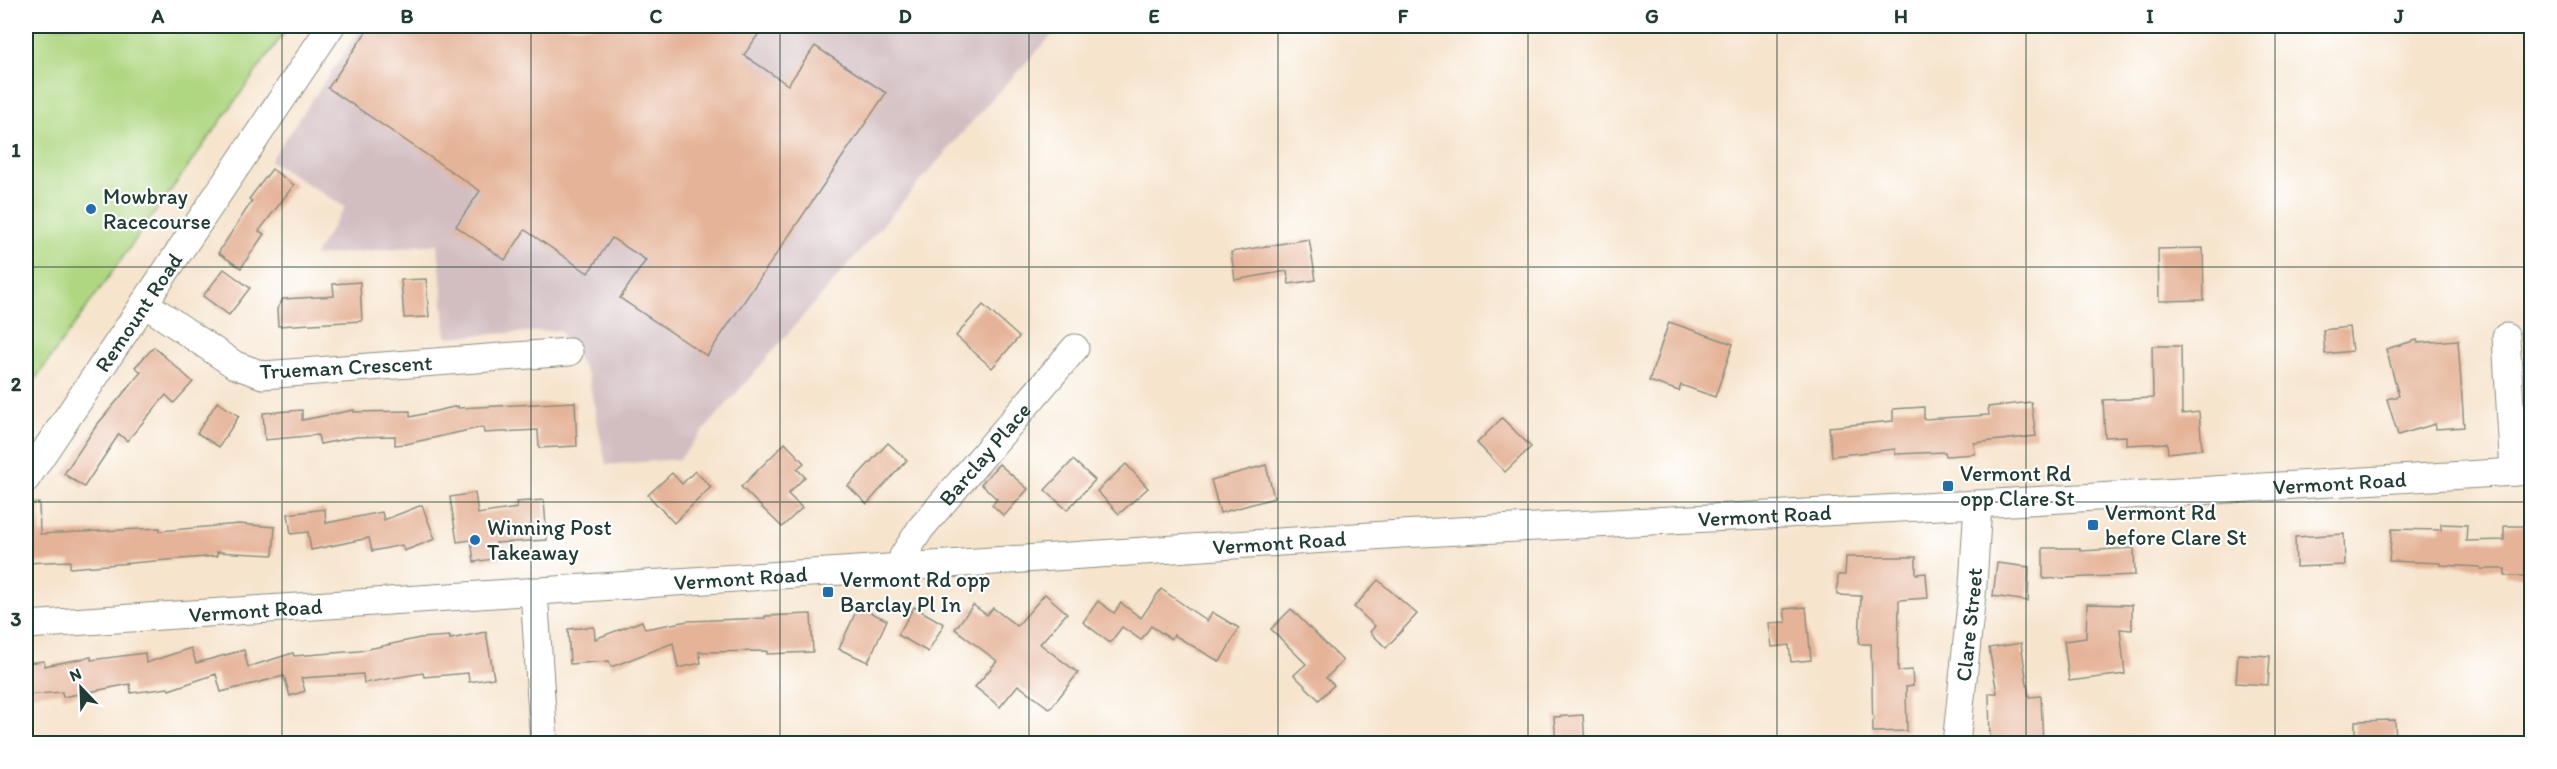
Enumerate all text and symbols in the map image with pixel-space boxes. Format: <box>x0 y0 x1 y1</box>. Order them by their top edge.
text: A <box>151 4 165 28</box>
text: B <box>401 4 414 28</box>
text: C <box>650 4 663 28</box>
text: D <box>898 4 912 28</box>
text: E <box>1148 4 1160 28</box>
text: F <box>1398 4 1409 28</box>
text: G <box>1645 4 1659 28</box>
text: H <box>1894 4 1908 28</box>
text: I <box>2146 4 2154 28</box>
text: J <box>2393 4 2404 28</box>
text: 1 <box>11 138 21 162</box>
place label: Mowbray Racecourse <box>103 183 211 235</box>
marker: Mowbray Racecourse <box>84 202 98 216</box>
street label: Remount Road <box>89 248 188 377</box>
street label: Trueman Crescent <box>259 349 433 385</box>
text: 2 <box>11 372 22 396</box>
street label: Barclay Place <box>933 396 1036 511</box>
place label: Vermont Rd opp Clare St <box>1960 460 2075 512</box>
street label: Vermont Road <box>2272 465 2407 500</box>
marker: Vermont Rd opp Clare St <box>1941 479 1955 493</box>
street label: Vermont Road <box>1697 498 1832 532</box>
place label: Vermont Rd before Clare St <box>2105 499 2247 551</box>
place label: Winning Post Takeaway <box>487 514 612 566</box>
marker: Vermont Rd before Clare St <box>2086 518 2100 532</box>
street label: Vermont Road <box>1212 524 1347 560</box>
marker: Winning Post Takeaway <box>468 533 482 547</box>
street label: Vermont Road <box>673 560 808 596</box>
place label: Vermont Rd opp Barclay Pl In <box>840 566 990 618</box>
street label: Clare Street <box>1949 567 1988 683</box>
marker: Vermont Rd opp Barclay Pl In <box>821 585 835 599</box>
street label: Vermont Road <box>188 592 323 628</box>
text: 3 <box>11 607 22 631</box>
north arrow <box>51 658 111 718</box>
text: N <box>67 664 84 686</box>

